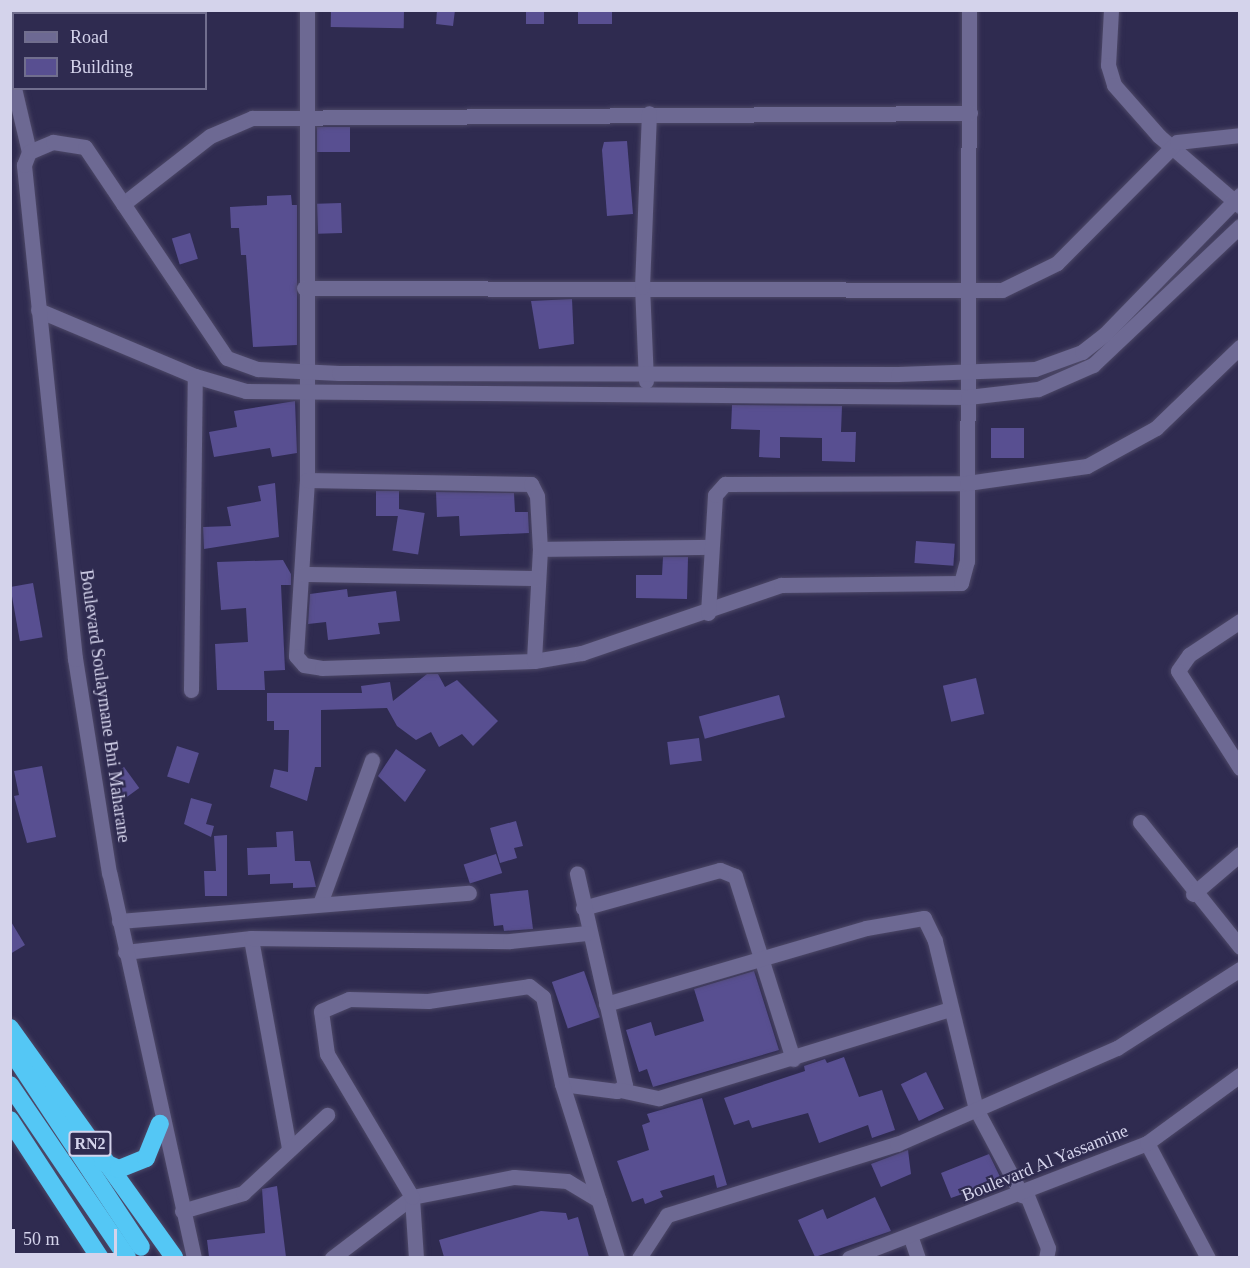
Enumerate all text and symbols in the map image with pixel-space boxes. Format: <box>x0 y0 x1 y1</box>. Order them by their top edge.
legend <box>12 12 207 90</box>
text: Road <box>70 27 108 47</box>
text: Building <box>70 57 133 77</box>
street label: Boulevard Soulaymane Bni Maharane <box>75 568 135 844</box>
street label: Boulevard Al Yassamine <box>958 1119 1132 1207</box>
road number: RN2 <box>68 1131 112 1157</box>
scale bar <box>15 1217 120 1255</box>
text: 50 m <box>23 1229 60 1249</box>

